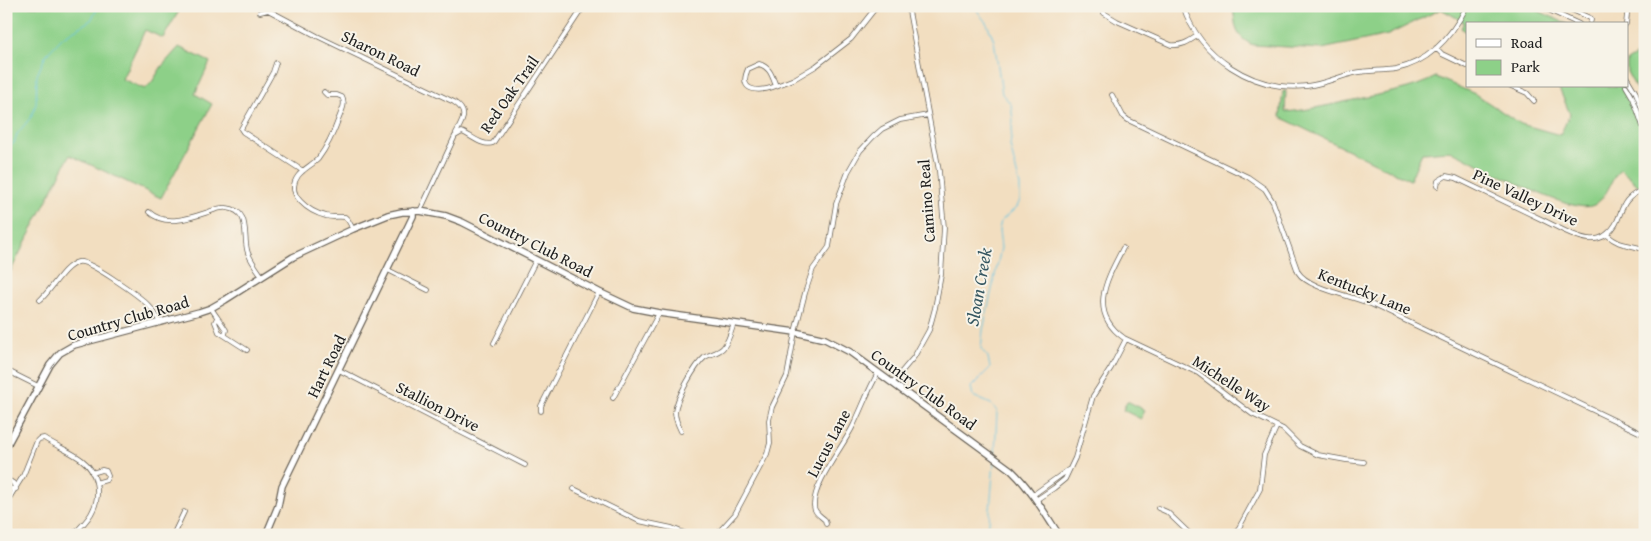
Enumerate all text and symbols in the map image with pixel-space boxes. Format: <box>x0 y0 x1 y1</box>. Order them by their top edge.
legend <box>1466 22 1628 88</box>
street label: Sharon Road <box>338 24 425 83</box>
text: Road <box>1511 32 1542 53</box>
street label: Red Oak Trail <box>473 50 545 138</box>
text: Park <box>1511 56 1540 77</box>
street label: Camino Real <box>911 158 941 243</box>
street label: Pine Valley Drive <box>1469 162 1583 232</box>
street label: Country Club Road <box>475 205 598 283</box>
water label: Sloan Creek <box>958 245 999 328</box>
street label: Kentucky Lane <box>1315 261 1415 321</box>
street label: Country Club Road <box>64 289 192 347</box>
street label: Hart Road <box>300 330 352 402</box>
street label: Country Club Road <box>866 342 982 436</box>
street label: Michelle Way <box>1188 349 1276 417</box>
street label: Stallion Drive <box>392 375 484 437</box>
street label: Lucus Lane <box>800 405 856 481</box>

